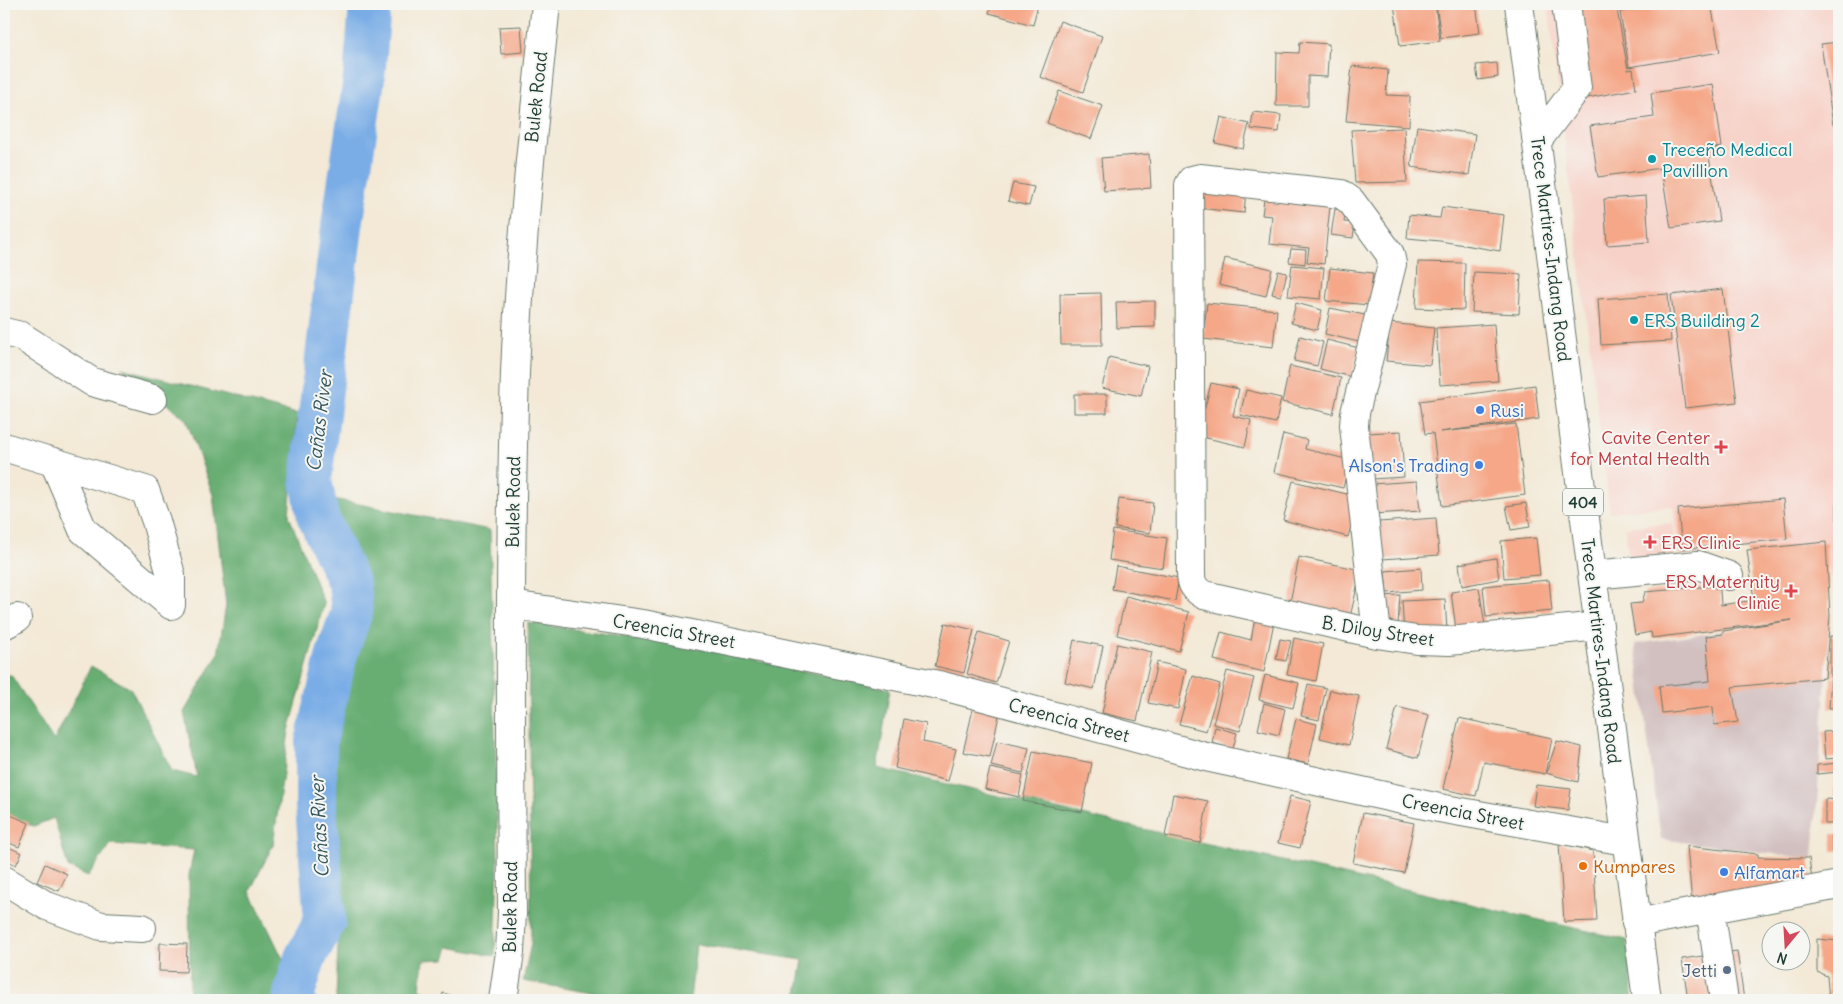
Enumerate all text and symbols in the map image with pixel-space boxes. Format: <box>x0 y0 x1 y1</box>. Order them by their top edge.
street label: Bulek Road <box>520 50 552 144</box>
street label: Trece Martires-Indang Road <box>1526 135 1576 364</box>
place label: Treceño Medical Pavillion <box>1662 138 1792 182</box>
marker: Treceño Medical Pavillion <box>1646 153 1658 165</box>
place label: ERS Building 2 <box>1644 309 1760 332</box>
marker: ERS Building 2 <box>1628 314 1640 326</box>
water label: Cañas River <box>301 367 337 473</box>
place label: Rusi <box>1490 399 1524 422</box>
marker: Rusi <box>1474 404 1486 416</box>
place label: Cavite Center for Mental Health <box>1570 426 1711 470</box>
marker: Cavite Center for Mental Health <box>1714 440 1728 454</box>
place label: Alson's Trading <box>1348 454 1469 477</box>
street label: Bulek Road <box>501 456 525 548</box>
marker: Alson's Trading <box>1473 459 1485 471</box>
road number: 404 <box>1563 488 1603 516</box>
place label: ERS Clinic <box>1661 531 1741 554</box>
marker: ERS Clinic <box>1643 535 1657 549</box>
street label: Trece Martires-Indang Road <box>1576 537 1626 766</box>
place label: ERS Maternity Clinic <box>1665 570 1780 614</box>
marker: ERS Maternity Clinic <box>1784 584 1798 598</box>
street label: Creencia Street <box>611 609 737 653</box>
street label: B. Diloy Street <box>1320 611 1436 651</box>
street label: Creencia Street <box>1006 693 1132 747</box>
water label: Cañas River <box>304 773 334 878</box>
street label: Creencia Street <box>1400 789 1526 835</box>
place label: Kumpares <box>1593 855 1675 878</box>
marker: Kumpares <box>1577 860 1589 872</box>
street label: Bulek Road <box>498 861 522 953</box>
place label: Alfamart <box>1734 861 1805 884</box>
marker: Alfamart <box>1718 866 1730 878</box>
north arrow <box>1760 922 1810 972</box>
text: N <box>1775 948 1789 968</box>
place label: Jetti <box>1682 959 1717 982</box>
marker: Jetti <box>1721 964 1733 976</box>

